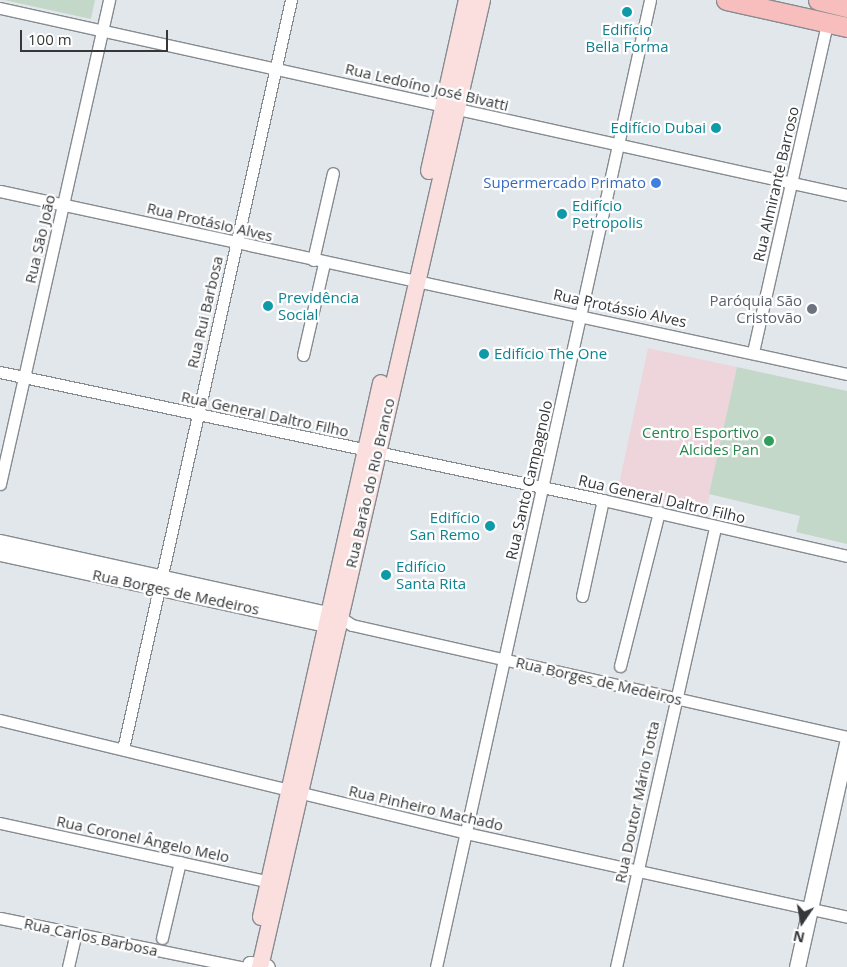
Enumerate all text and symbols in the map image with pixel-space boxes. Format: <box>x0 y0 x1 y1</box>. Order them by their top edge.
marker: Edifício Bella Forma <box>621 6 633 18</box>
scale bar <box>22 20 170 52</box>
place label: Edifício Bella Forma <box>585 20 669 55</box>
text: 100 m <box>28 29 72 49</box>
street label: Rua Ledoíno José Bivatti <box>343 59 511 115</box>
street label: Rua Almirante Barroso <box>749 105 803 263</box>
place label: Edifício Dubai <box>611 119 706 137</box>
marker: Edifício Dubai <box>710 122 722 134</box>
place label: Supermercado Primato <box>483 174 646 192</box>
marker: Supermercado Primato <box>650 177 662 189</box>
street label: Rua São João <box>21 193 59 285</box>
place label: Edifício Petropolis <box>572 196 643 231</box>
street label: Rua Protásio Alves <box>145 199 275 245</box>
marker: Edifício Petropolis <box>556 208 568 220</box>
street label: Rua Rui Barbosa <box>183 254 227 370</box>
street label: Rua Protássio Alves <box>552 285 688 331</box>
place label: Previdência Social <box>278 288 359 323</box>
place label: Paróquia São Cristovão <box>710 291 802 326</box>
marker: Previdência Social <box>262 300 274 312</box>
marker: Paróquia São Cristovão <box>806 303 818 315</box>
place label: Edifício The One <box>494 345 607 363</box>
marker: Edifício The One <box>478 348 490 360</box>
street label: Rua General Daltro Filho <box>180 387 350 441</box>
street label: Rua Barão do Rio Branco <box>342 396 398 570</box>
street label: Rua Santo Campagnolo <box>502 399 556 561</box>
place label: Centro Esportivo Alcides Pan <box>642 423 759 458</box>
marker: Centro Esportivo Alcides Pan <box>763 435 775 447</box>
street label: Rua General Daltro Filho <box>577 471 747 527</box>
place label: Edifício San Remo <box>410 508 480 543</box>
marker: Edifício San Remo <box>484 520 496 532</box>
place label: Edifício Santa Rita <box>396 557 466 592</box>
street label: Rua Borges de Medeiros <box>91 565 261 619</box>
marker: Edifício Santa Rita <box>380 569 392 581</box>
street label: Rua Borges de Medeiros <box>514 653 684 709</box>
street label: Rua Doutor Mário Totta <box>611 719 663 885</box>
street label: Rua Pinheiro Machado <box>347 781 505 835</box>
street label: Rua Coronel Ângelo Melo <box>55 812 231 866</box>
north arrow <box>777 897 827 947</box>
street label: Rua Carlos Barbosa <box>22 914 160 960</box>
text: N <box>791 927 806 948</box>

